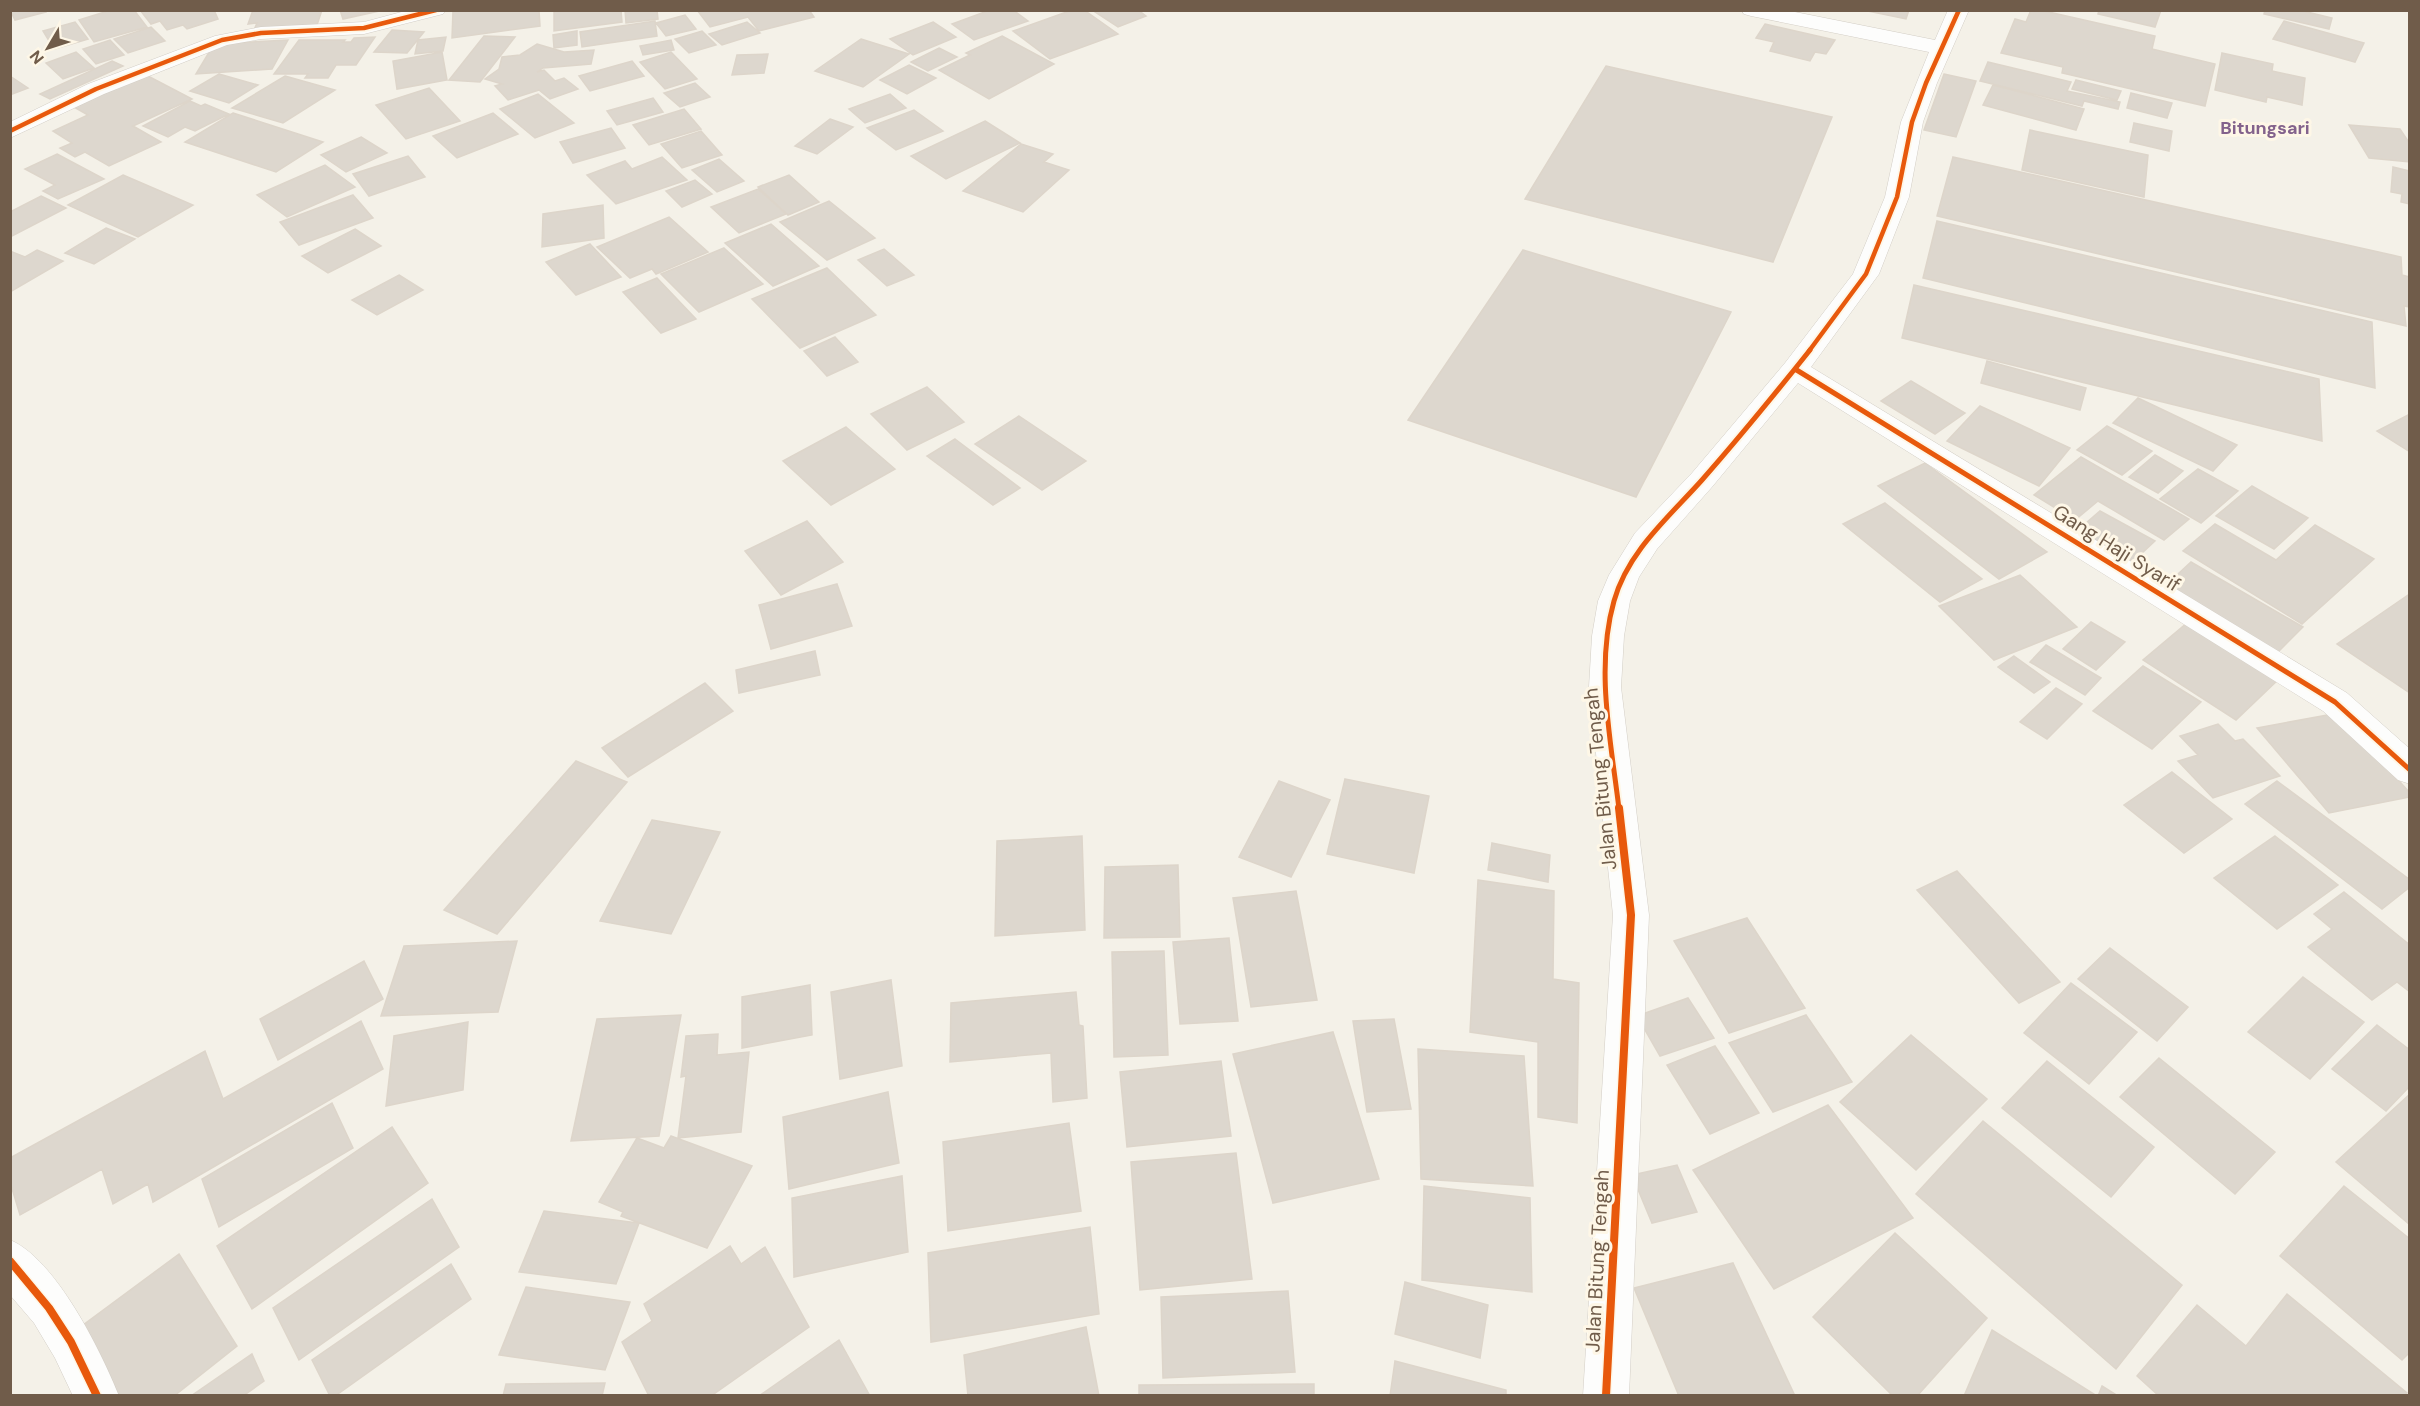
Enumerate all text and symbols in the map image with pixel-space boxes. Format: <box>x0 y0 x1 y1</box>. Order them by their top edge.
north arrow <box>18 18 78 78</box>
text: N <box>25 46 49 68</box>
district label: Bitungsari <box>2220 116 2310 140</box>
street label: Gang Haji Syarif <box>2048 498 2186 598</box>
street label: Jalan Bitung Tengah <box>1578 687 1622 871</box>
street label: Jalan Bitung Tengah <box>1579 1169 1615 1353</box>

